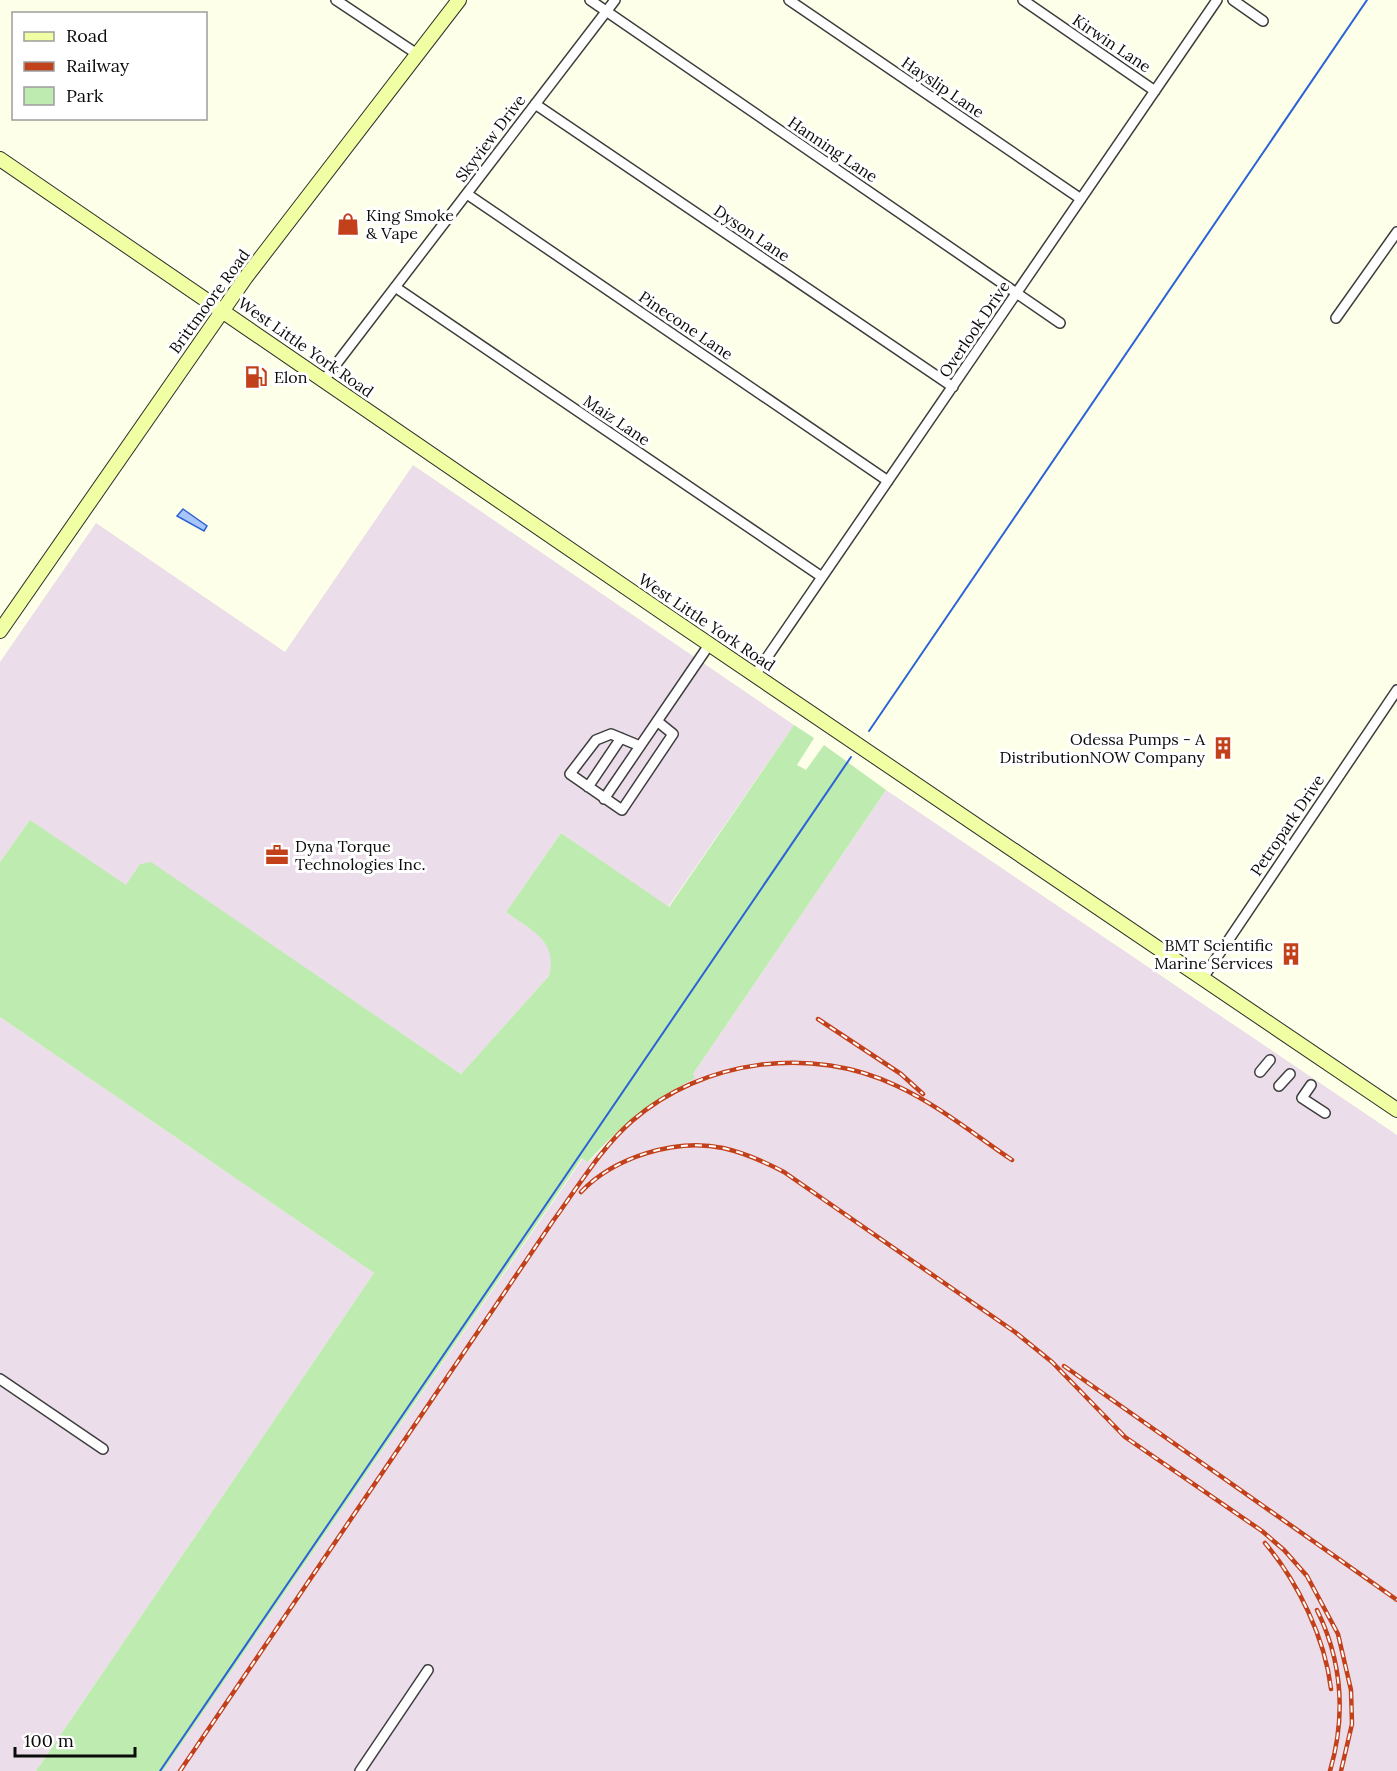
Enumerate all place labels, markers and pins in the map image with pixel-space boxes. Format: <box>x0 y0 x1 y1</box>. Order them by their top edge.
place label: King Smoke & Vape <box>366 205 454 243</box>
shop icon: King Smoke & Vape <box>335 211 361 237</box>
fuel station icon: Elon <box>243 364 269 390</box>
place label: Elon <box>274 367 308 387</box>
place label: Odessa Pumps - A DistributionNOW Company <box>1000 729 1206 767</box>
building icon: Odessa Pumps - A DistributionNOW Company <box>1210 735 1236 761</box>
place label: Dyna Torque Technologies Inc. <box>295 836 425 874</box>
office icon: Dyna Torque Technologies Inc. <box>264 842 290 868</box>
place label: BMT Scientific Marine Services <box>1154 935 1273 973</box>
building icon: BMT Scientific Marine Services <box>1278 941 1304 967</box>

